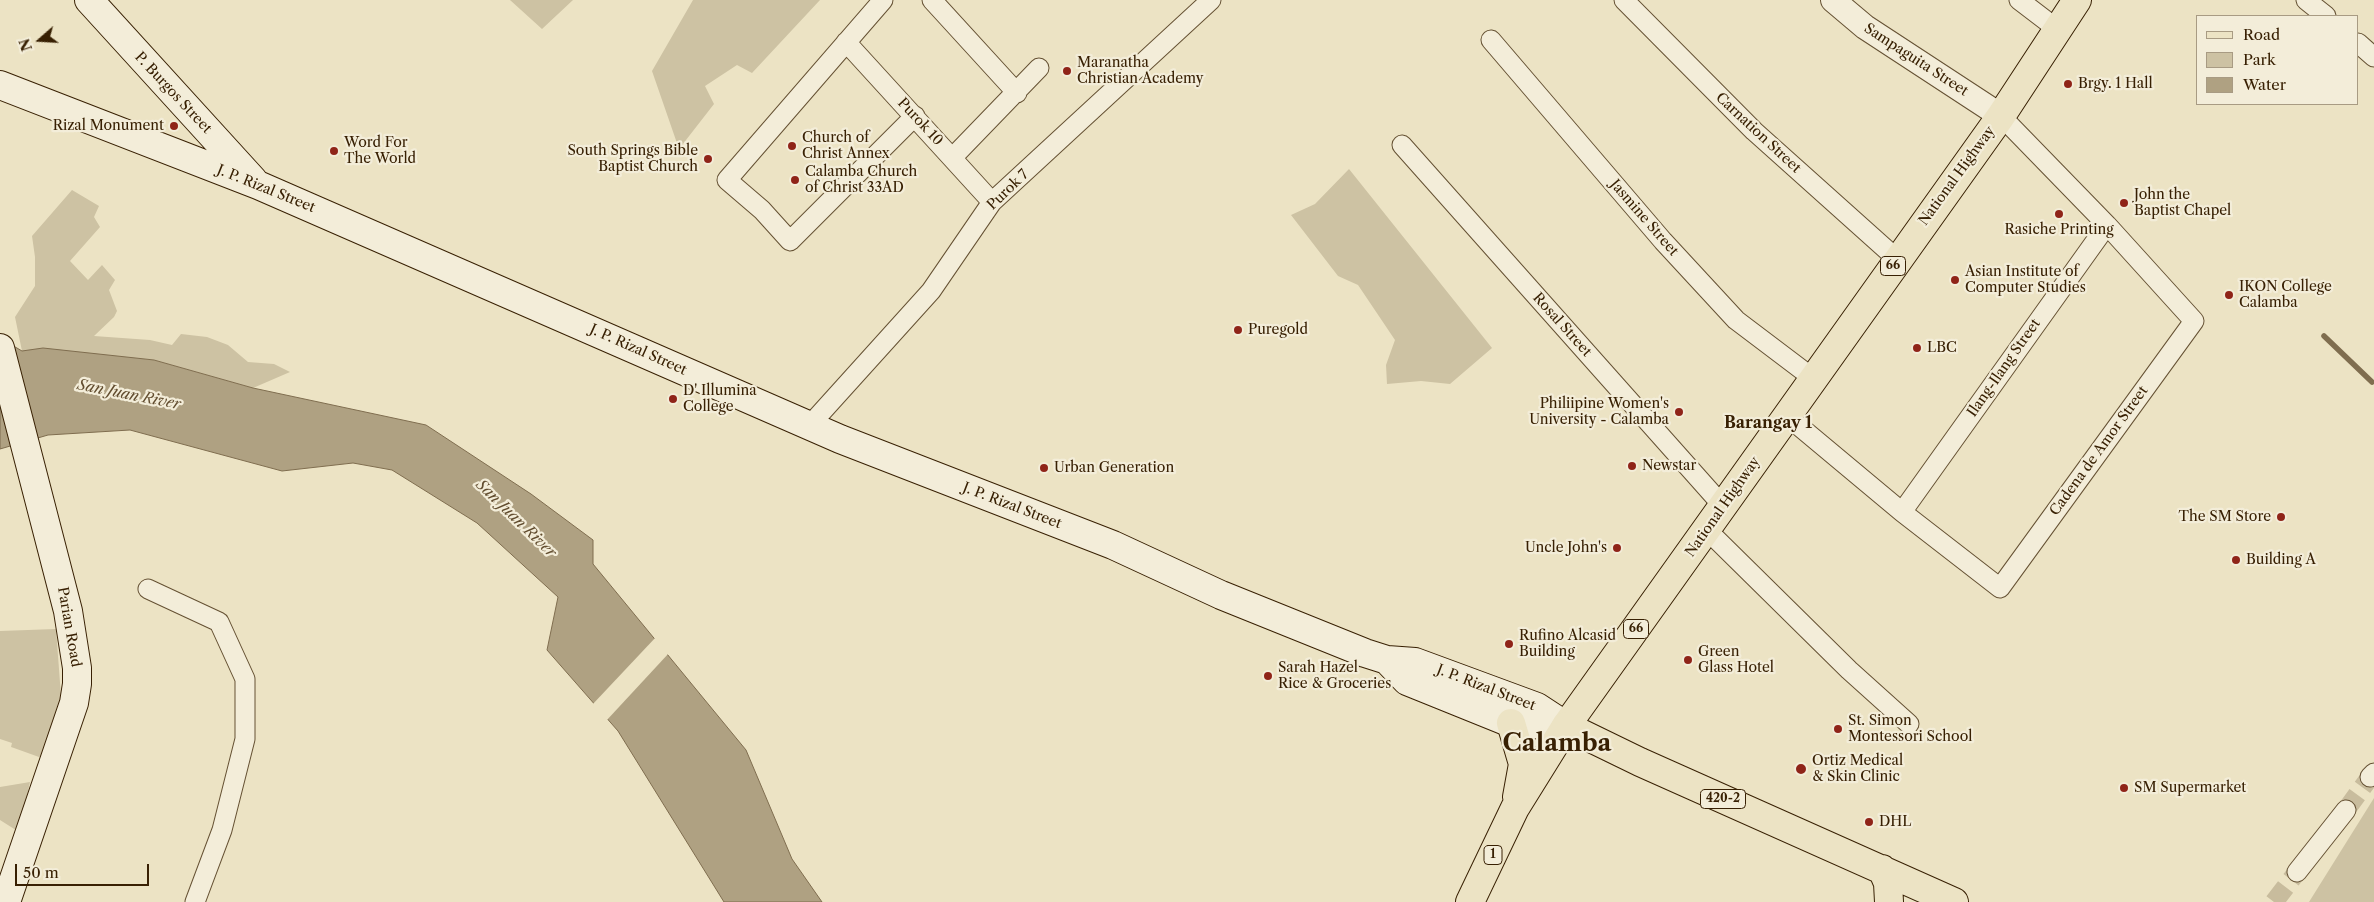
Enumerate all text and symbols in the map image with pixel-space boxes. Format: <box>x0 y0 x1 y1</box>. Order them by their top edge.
north arrow <box>15 15 65 65</box>
legend <box>2196 15 2359 105</box>
street label: Sampaguita Street <box>1861 20 1971 100</box>
text: Road <box>2243 25 2280 44</box>
text: N <box>15 36 36 54</box>
street label: P. Burgos Street <box>131 49 215 137</box>
text: Park <box>2243 50 2276 69</box>
place label: Maranatha Christian Academy <box>1077 55 1204 88</box>
marker: Maranatha Christian Academy <box>1061 65 1073 77</box>
text: Water <box>2243 75 2286 94</box>
place label: Brgy. 1 Hall <box>2078 76 2153 92</box>
marker: Brgy. 1 Hall <box>2062 78 2074 90</box>
street label: Carnation Street <box>1712 89 1804 177</box>
street label: Purok 10 <box>894 95 946 149</box>
place label: Rizal Monument <box>53 118 164 134</box>
marker: Rizal Monument <box>168 120 180 132</box>
street label: National Highway <box>1915 123 1999 229</box>
place label: Church of Christ Annex <box>802 130 890 162</box>
place label: Word For The World <box>344 135 416 168</box>
marker: Church of Christ Annex <box>786 140 798 152</box>
place label: South Springs Bible Baptist Church <box>567 143 698 176</box>
marker: Word For The World <box>328 145 340 157</box>
marker: South Springs Bible Baptist Church <box>702 153 714 165</box>
street label: J. P. Rizal Street <box>214 162 318 216</box>
place label: Calamba Church of Christ 33AD <box>805 164 917 196</box>
street label: Purok 7 <box>984 166 1032 214</box>
marker: Calamba Church of Christ 33AD <box>789 174 801 186</box>
street label: Jasmine Street <box>1606 176 1682 260</box>
place label: John the Baptist Chapel <box>2134 187 2231 220</box>
marker: John the Baptist Chapel <box>2118 197 2130 209</box>
marker: Rasiche Printing <box>2053 208 2065 220</box>
place label: Rasiche Printing <box>2004 222 2114 238</box>
road number: 66 <box>1880 256 1906 276</box>
place label: Asian Institute of Computer Studies <box>1965 264 2086 296</box>
marker: Asian Institute of Computer Studies <box>1949 274 1961 286</box>
place label: IKON College Calamba <box>2239 279 2332 312</box>
marker: IKON College Calamba <box>2223 289 2235 301</box>
street label: Rosal Street <box>1529 290 1595 360</box>
street label: Ilang-Ilang Street <box>1964 316 2044 420</box>
street label: J. P. Rizal Street <box>587 321 689 379</box>
place label: Puregold <box>1248 322 1308 338</box>
marker: Puregold <box>1232 324 1244 336</box>
place label: LBC <box>1927 340 1957 356</box>
marker: LBC <box>1911 342 1923 354</box>
water label: San Juan River <box>76 376 182 414</box>
place label: D' Illumina College <box>683 383 757 416</box>
street label: Cadena de Amor Street <box>2046 383 2152 519</box>
marker: D' Illumina College <box>667 393 679 405</box>
place label: Philiipine Women's University - Calamba <box>1529 396 1669 428</box>
marker: Philiipine Women's University - Calamba <box>1673 406 1685 418</box>
district label: Barangay 1 <box>1724 413 1812 433</box>
street label: National Highway <box>1682 454 1764 560</box>
place label: Newstar <box>1642 458 1696 474</box>
place label: Urban Generation <box>1054 460 1174 476</box>
marker: Newstar <box>1626 460 1638 472</box>
marker: Urban Generation <box>1038 462 1050 474</box>
water label: San Juan River <box>472 476 560 562</box>
street label: J. P. Rizal Street <box>960 479 1064 533</box>
place label: The SM Store <box>2178 509 2271 525</box>
marker: The SM Store <box>2275 511 2287 523</box>
place label: Uncle John's <box>1525 540 1607 556</box>
marker: Uncle John's <box>1611 542 1623 554</box>
place label: Building A <box>2246 552 2316 568</box>
marker: Building A <box>2230 554 2242 566</box>
street label: Parian Road <box>54 586 84 668</box>
road number: 66 <box>1624 620 1648 638</box>
place label: Rufino Alcasid Building <box>1519 628 1616 660</box>
marker: Rufino Alcasid Building <box>1503 638 1515 650</box>
place label: Green Glass Hotel <box>1698 644 1774 676</box>
marker: Green Glass Hotel <box>1682 654 1694 666</box>
place label: Sarah Hazel Rice & Groceries <box>1278 660 1391 692</box>
street label: J. P. Rizal Street <box>1434 661 1538 715</box>
marker: Sarah Hazel Rice & Groceries <box>1262 670 1274 682</box>
place label: St. Simon Montessori School <box>1848 713 1972 746</box>
marker: St. Simon Montessori School <box>1832 723 1844 735</box>
district label: Calamba <box>1502 730 1612 758</box>
place label: Ortiz Medical & Skin Clinic <box>1812 753 1903 786</box>
marker: Ortiz Medical & Skin Clinic <box>1794 762 1808 776</box>
place label: SM Supermarket <box>2134 780 2246 796</box>
marker: SM Supermarket <box>2118 782 2130 794</box>
road number: 420-2 <box>1700 790 1746 809</box>
place label: DHL <box>1879 814 1911 830</box>
marker: DHL <box>1863 816 1875 828</box>
road number: 1 <box>1484 846 1502 864</box>
scale bar <box>18 854 151 886</box>
text: 50 m <box>23 863 59 882</box>

